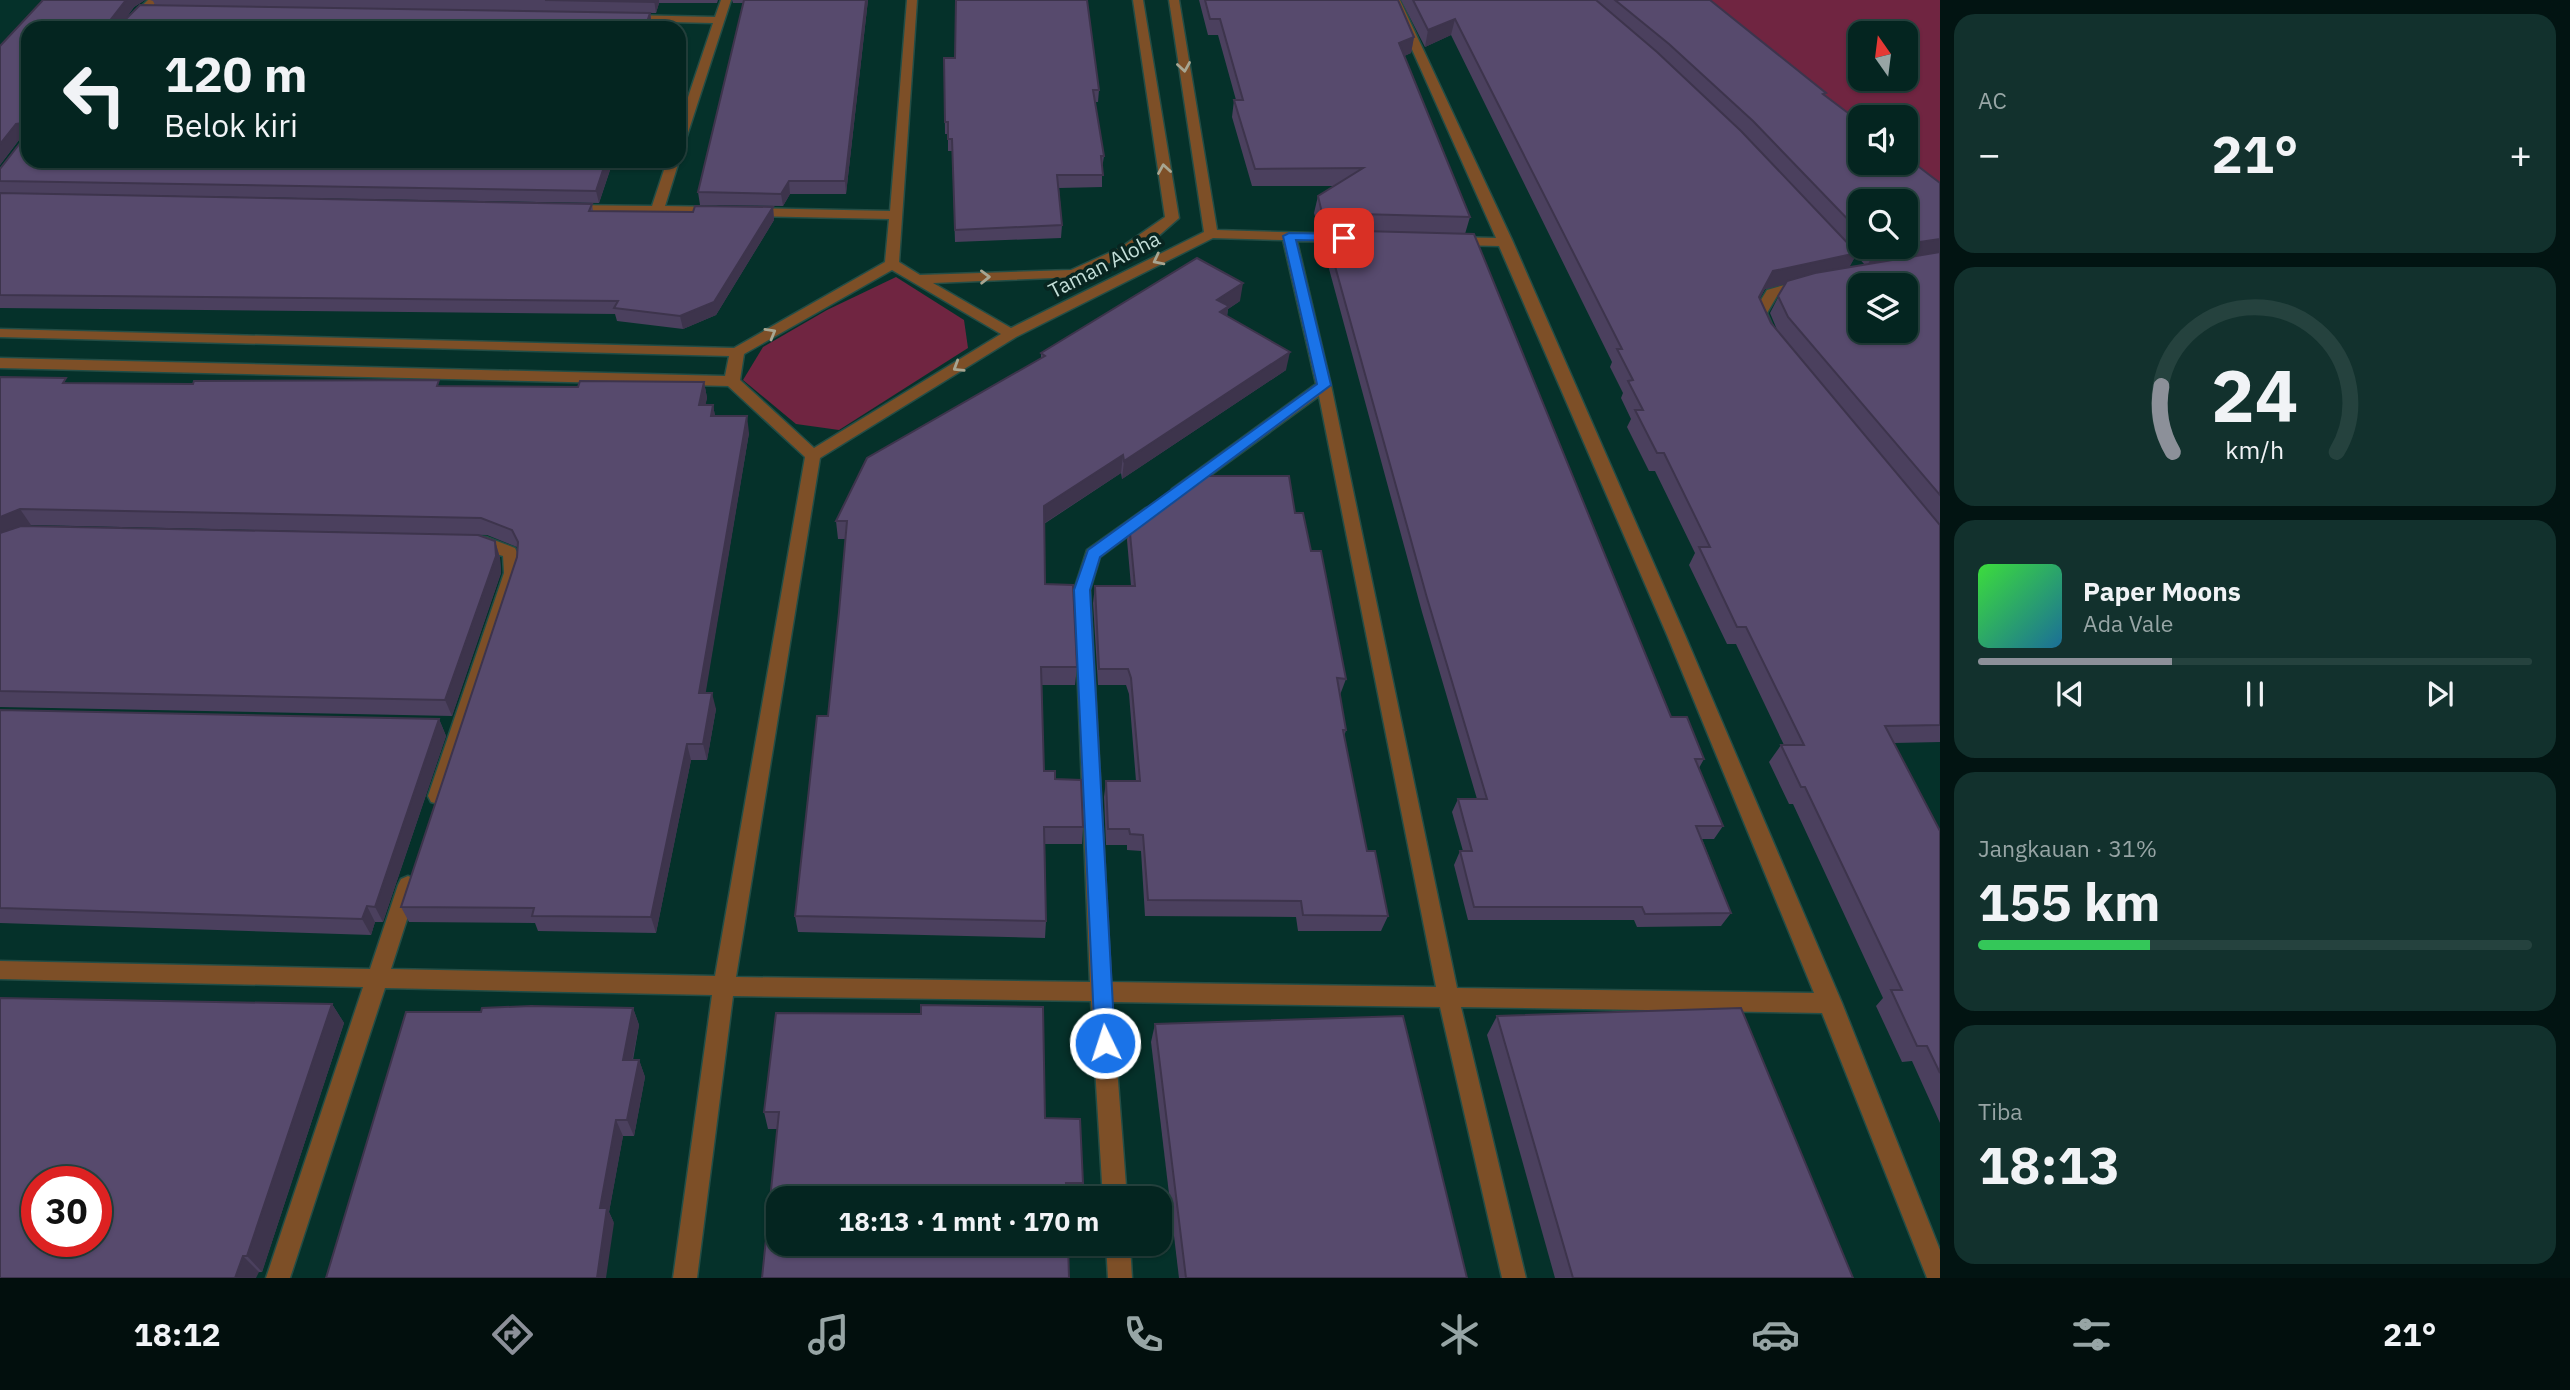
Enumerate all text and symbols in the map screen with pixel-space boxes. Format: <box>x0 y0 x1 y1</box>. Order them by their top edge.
north arrow <box>1848 21 1918 91</box>
map controls <box>1848 21 1918 343</box>
text: 120 m <box>164 42 308 105</box>
icon: left <box>49 49 140 140</box>
one-way arrow <box>1177 62 1192 73</box>
text: AC <box>1978 85 2007 115</box>
text: Belok kiri <box>164 104 298 146</box>
button: sound <box>1848 105 1918 175</box>
text: 21° <box>2212 120 2298 187</box>
text: − <box>1978 129 2001 178</box>
text: + <box>2509 129 2532 178</box>
one-way arrow <box>1157 163 1172 175</box>
button: search <box>1848 189 1918 259</box>
pin <box>1314 208 1374 268</box>
icon: arrive <box>1325 219 1363 257</box>
street label: Taman Aloha <box>1043 224 1165 304</box>
one-way arrow <box>1153 252 1165 266</box>
one-way arrow <box>980 270 991 285</box>
button: layers <box>1848 273 1918 343</box>
one-way arrow <box>764 328 776 341</box>
text: 24 <box>2211 348 2299 443</box>
one-way arrow <box>952 359 965 372</box>
text: km/h <box>2226 433 2284 466</box>
text: Paper Moons <box>2083 574 2241 608</box>
text: Ada Vale <box>2083 608 2173 638</box>
icon: previous <box>2051 675 2089 713</box>
icon: pause <box>2236 675 2274 713</box>
icon: next <box>2421 675 2459 713</box>
text: Jangkauan · 31% <box>1978 833 2157 863</box>
text: 155 km <box>1978 868 2160 935</box>
position arrow <box>1068 1006 1142 1080</box>
text: Tiba <box>1978 1096 2023 1126</box>
text: 18:13 <box>1978 1131 2120 1198</box>
speed limit sign: 30 <box>21 1166 112 1257</box>
text: 18:13 · 1 mnt · 170 m <box>839 1204 1099 1238</box>
icon: directions <box>488 1310 537 1359</box>
icon: music <box>804 1310 853 1359</box>
icon: phone <box>1119 1310 1168 1359</box>
icon: climate <box>1435 1310 1484 1359</box>
icon: car <box>1751 1310 1800 1359</box>
icon: filters <box>2067 1310 2116 1359</box>
text: 18:12 <box>133 1313 221 1355</box>
text: 21° <box>2383 1313 2437 1355</box>

